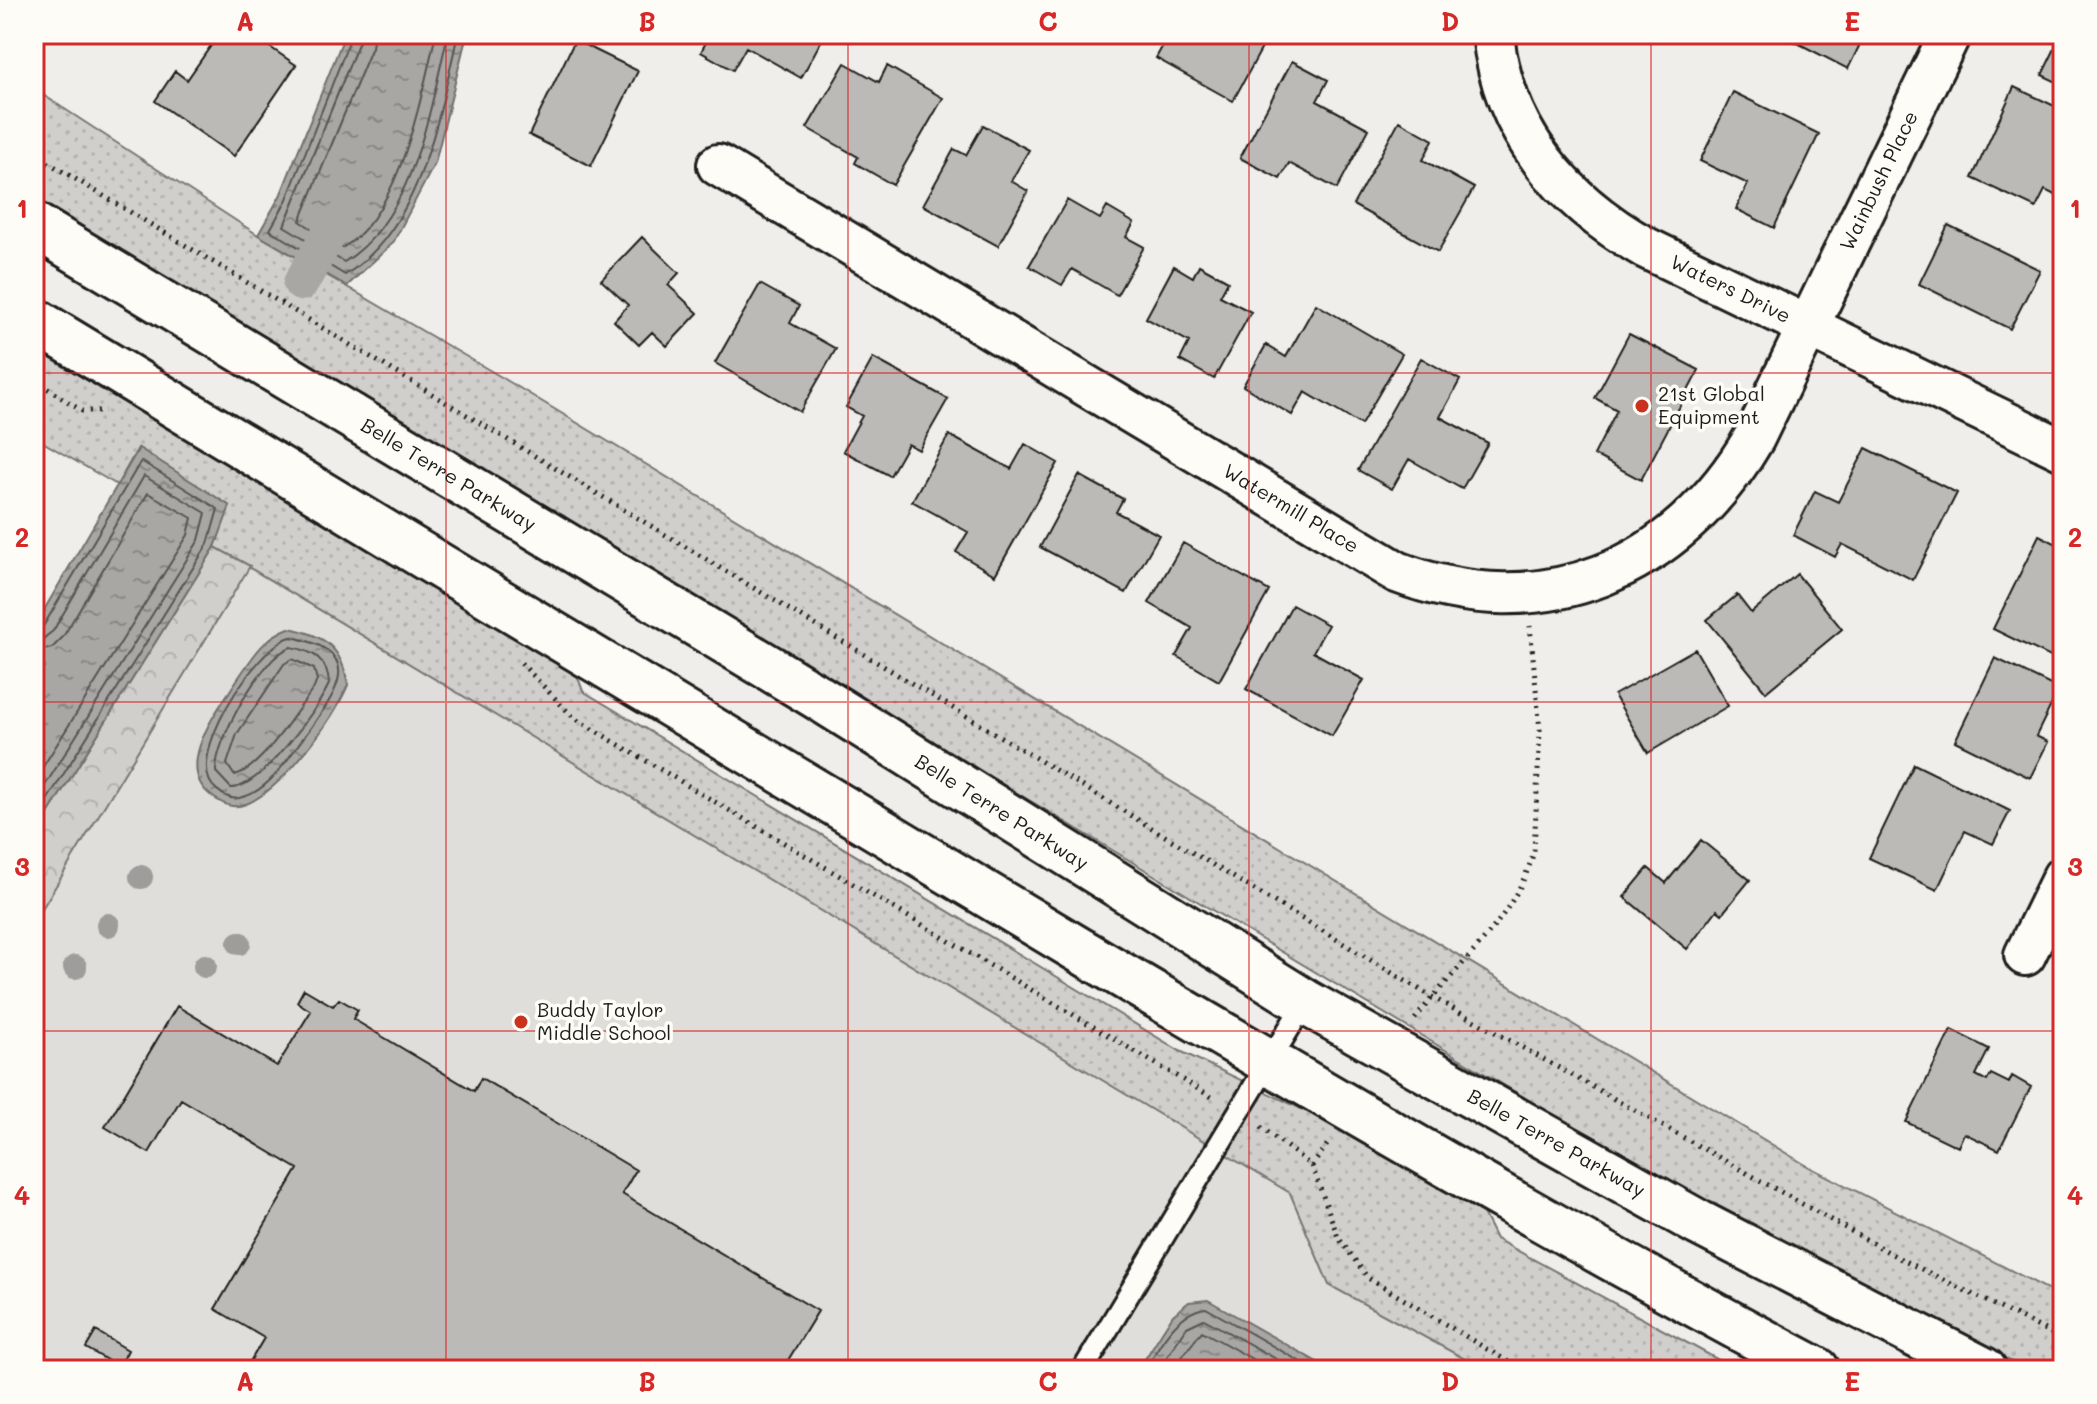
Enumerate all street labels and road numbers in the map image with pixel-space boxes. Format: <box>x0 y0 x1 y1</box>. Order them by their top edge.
street label: Wainbush Place <box>1833 106 1923 255</box>
street label: Waters Drive <box>1667 248 1795 328</box>
street label: Belle Terre Parkway <box>357 411 541 537</box>
street label: Watermill Place <box>1219 457 1364 558</box>
street label: Belle Terre Parkway <box>911 747 1094 875</box>
street label: Belle Terre Parkway <box>1463 1082 1650 1202</box>

